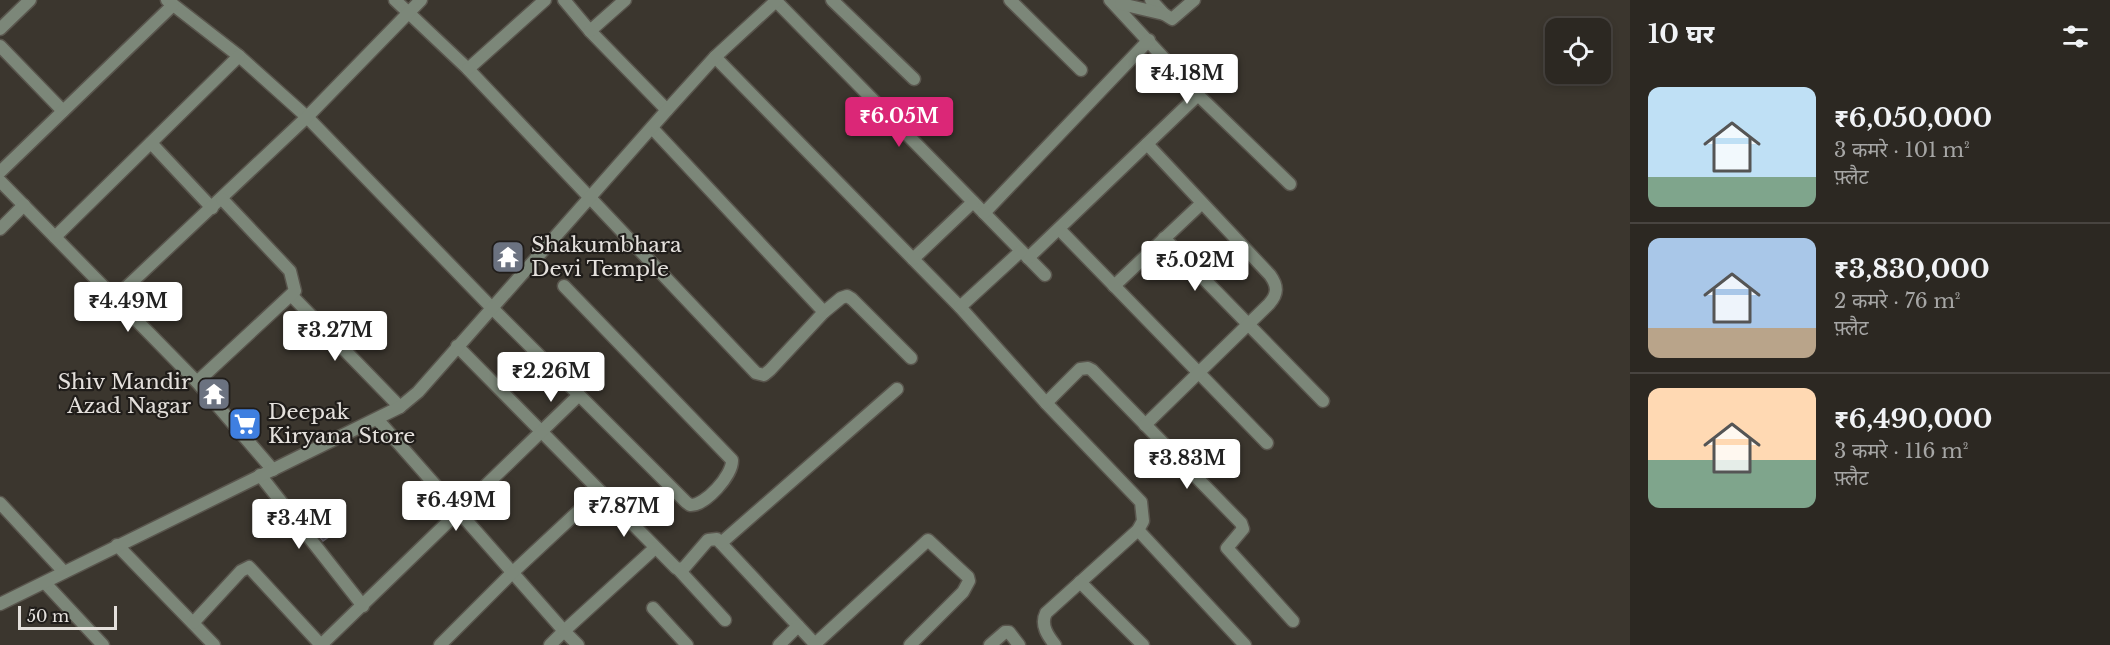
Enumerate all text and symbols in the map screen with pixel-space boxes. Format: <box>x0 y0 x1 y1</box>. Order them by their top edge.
map controls <box>1545 18 1611 84</box>
button: locate <box>1545 18 1611 84</box>
text: 10 घर <box>1648 18 1714 50</box>
icon: filters <box>2059 20 2092 53</box>
pin: ₹4.18M <box>1138 54 1236 105</box>
text: ₹4.18M <box>1150 61 1224 85</box>
pin: ₹6.05M <box>850 97 948 148</box>
text: ₹6,050,000 <box>1834 102 1992 134</box>
text: ₹6.05M <box>859 104 939 128</box>
icon: home <box>1696 111 1768 183</box>
text: 3 कमरे · 101 m² <box>1834 138 1970 162</box>
text: फ़्लैट <box>1834 165 1869 189</box>
place label: Shakumbhara Devi Temple <box>531 232 682 282</box>
temple icon: Shakumbhara Devi Temple <box>490 239 526 275</box>
pin: ₹5.02M <box>1146 241 1244 292</box>
text: ₹5.02M <box>1155 248 1235 272</box>
text: ₹3,830,000 <box>1834 253 1990 285</box>
icon: home <box>1696 262 1768 334</box>
pin: ₹4.49M <box>79 282 177 333</box>
text: ₹4.49M <box>88 289 168 313</box>
text: 2 कमरे · 76 m² <box>1834 289 1961 313</box>
pin: ₹3.27M <box>286 311 384 362</box>
text: फ़्लैट <box>1834 316 1869 340</box>
text: ₹3.27M <box>297 318 373 342</box>
pin: ₹2.26M <box>502 352 600 403</box>
text: ₹2.26M <box>511 359 591 383</box>
place label: Shiv Mandir Azad Nagar <box>57 369 191 419</box>
temple icon: Shiv Mandir Azad Nagar <box>196 376 232 412</box>
place label: Deepak Kiryana Store <box>268 399 415 449</box>
text: ₹6,490,000 <box>1834 403 1992 435</box>
supermarket icon: Deepak Kiryana Store <box>227 406 263 442</box>
icon: home <box>1696 412 1768 484</box>
pin: ₹3.83M <box>1138 439 1236 490</box>
text: 3 कमरे · 116 m² <box>1834 439 1968 463</box>
text: ₹3.83M <box>1148 446 1226 470</box>
text: फ़्लैट <box>1834 466 1869 490</box>
pin: ₹6.49M <box>407 481 505 532</box>
pin: ₹7.87M <box>575 487 673 538</box>
text: ₹6.49M <box>416 488 496 512</box>
text: ₹7.87M <box>588 494 660 518</box>
pin: ₹3.4M <box>257 499 341 550</box>
text: ₹3.4M <box>266 506 332 530</box>
scale bar <box>18 603 117 630</box>
text: 50 m <box>27 606 69 626</box>

